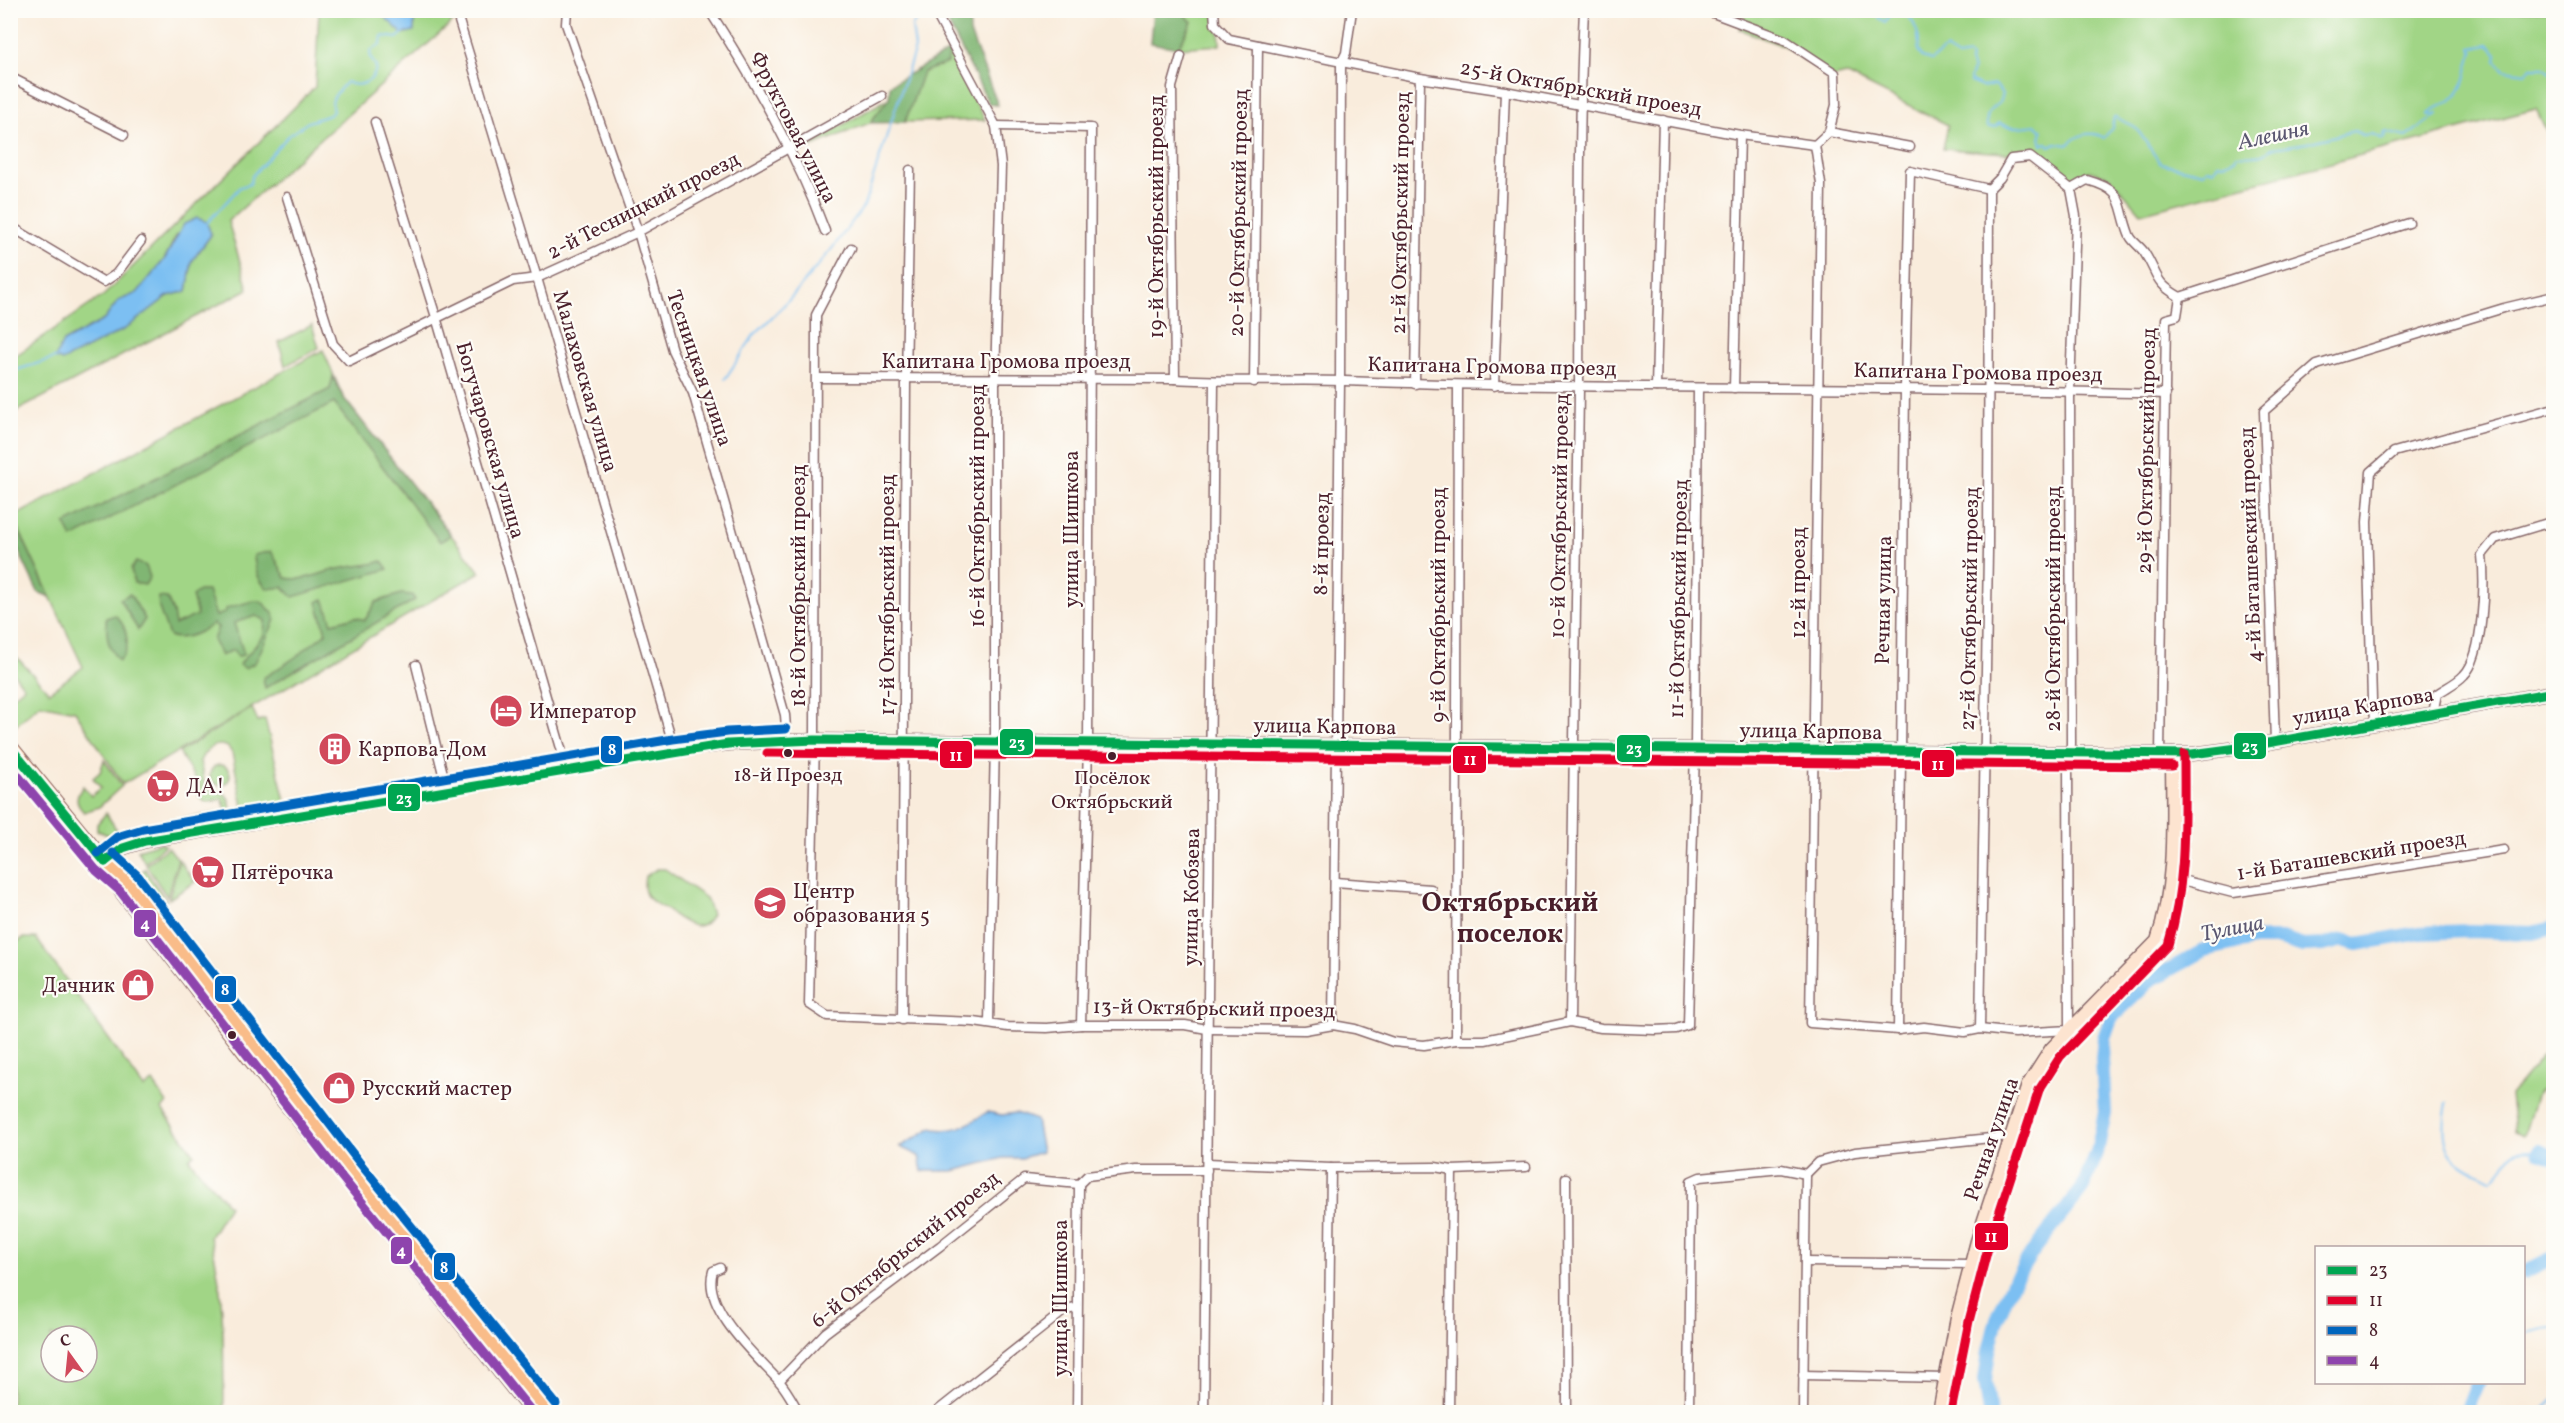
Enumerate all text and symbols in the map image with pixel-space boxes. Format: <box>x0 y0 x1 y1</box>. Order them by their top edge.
street label: Фруктовая улица <box>742 47 844 209</box>
street label: 25-й Октябрьский проезд <box>1457 54 1704 125</box>
street label: 20-й Октябрьский проезд <box>1223 89 1256 337</box>
street label: 21-й Октябрьский проезд <box>1385 91 1418 335</box>
street label: 19-й Октябрьский проезд <box>1143 95 1172 339</box>
water label: Алешня <box>2234 114 2312 159</box>
street label: 2-й Тесницкий проезд <box>542 145 745 267</box>
street label: Малаховская улица <box>545 287 624 476</box>
street label: Тесницкая улица <box>658 287 739 450</box>
street label: 29-й Октябрьский проезд <box>2131 327 2164 574</box>
street label: Богучаровская улица <box>448 338 532 542</box>
street label: Капитана Громова проезд <box>881 348 1131 377</box>
street label: Капитана Громова проезд <box>1367 351 1617 384</box>
street label: Капитана Громова проезд <box>1853 357 2103 390</box>
street label: 16-й Октябрьский проезд <box>964 384 993 628</box>
street label: 10-й Октябрьский проезд <box>1544 393 1577 639</box>
street label: 4-й Баташевский проезд <box>2233 427 2270 663</box>
street label: улица Шишкова <box>1058 450 1087 608</box>
street label: 18-й Октябрьский проезд <box>785 465 814 707</box>
street label: 17-й Октябрьский проезд <box>874 474 903 716</box>
street label: 11-й Октябрьский проезд <box>1663 479 1696 719</box>
street label: 28-й Октябрьский проезд <box>2040 486 2069 732</box>
street label: 9-й Октябрьский проезд <box>1425 487 1454 723</box>
street label: 27-й Октябрьский проезд <box>1954 487 1987 731</box>
street label: 8-й проезд <box>1307 492 1338 596</box>
street label: 12-й проезд <box>1785 527 1814 639</box>
street label: Речная улица <box>1869 535 1900 665</box>
street label: улица Карпова <box>2290 681 2436 734</box>
hotel icon: Император <box>488 693 524 729</box>
place label: Император <box>529 698 637 727</box>
street label: улица Карпова <box>1253 712 1397 743</box>
street label: улица Карпова <box>1739 717 1883 748</box>
line badge: 23 <box>999 728 1034 756</box>
building icon: Карпова-Дом <box>317 731 353 767</box>
line badge: 23 <box>2233 732 2267 760</box>
text: 23 <box>1009 733 1025 755</box>
line badge: 23 <box>1616 734 1651 763</box>
line badge: 8 <box>600 735 623 764</box>
place label: Карпова-Дом <box>358 736 487 765</box>
text: 23 <box>2242 737 2258 759</box>
text: 23 <box>1626 739 1642 761</box>
text: 8 <box>608 740 616 762</box>
line badge: 11 <box>939 740 973 769</box>
line badge: 11 <box>1452 745 1487 774</box>
text: 11 <box>950 746 962 768</box>
marker: 18-й Проезд <box>782 747 794 759</box>
line badge: 11 <box>1921 749 1955 778</box>
marker: Посёлок Октябрьский <box>1106 750 1118 762</box>
text: 11 <box>1464 750 1476 772</box>
text: 11 <box>1932 755 1944 777</box>
place label: 18-й Проезд <box>734 762 842 790</box>
place label: Посёлок Октябрьский <box>1051 765 1173 817</box>
supermarket icon: ДА! <box>145 768 181 804</box>
place label: ДА! <box>186 773 225 802</box>
line badge: 23 <box>387 783 421 812</box>
text: 23 <box>396 789 412 811</box>
street label: 1-й Баташевский проезд <box>2235 824 2468 889</box>
street label: улица Кобзева <box>1177 828 1208 967</box>
supermarket icon: Пятёрочка <box>190 854 226 890</box>
place label: Пятёрочка <box>231 859 334 888</box>
place label: Центр образования 5 <box>793 878 930 931</box>
school or university icon: Центр образования 5 <box>752 885 788 921</box>
district label: Октябрьский поселок <box>1422 885 1598 954</box>
water label: Тулица <box>2198 908 2267 951</box>
line badge: 4 <box>133 909 157 938</box>
text: 4 <box>140 914 150 936</box>
shop icon: Дачник <box>120 967 156 1003</box>
place label: Дачник <box>42 972 115 1001</box>
line badge: 8 <box>214 975 237 1003</box>
text: 8 <box>221 980 229 1002</box>
street label: 13-й Октябрьский проезд <box>1092 993 1336 1026</box>
unlabelled marker <box>226 1029 238 1041</box>
shop icon: Русский мастер <box>321 1070 357 1106</box>
street label: Речная улица <box>1958 1074 2027 1205</box>
place label: Русский мастер <box>362 1075 512 1104</box>
street label: 6-й Октябрьский проезд <box>805 1165 1007 1335</box>
street label: улица Шишкова <box>1047 1219 1076 1377</box>
line badge: 11 <box>1974 1222 2009 1251</box>
text: 11 <box>1985 1227 1997 1249</box>
line badge: 4 <box>390 1236 413 1265</box>
text: 4 <box>396 1241 406 1263</box>
legend <box>2315 1246 2525 1384</box>
line badge: 8 <box>433 1252 456 1281</box>
text: 8 <box>440 1258 448 1280</box>
text: 23 <box>2369 1259 2387 1284</box>
text: 11 <box>2369 1289 2383 1314</box>
text: 8 <box>2369 1319 2378 1344</box>
north arrow <box>39 1324 99 1384</box>
text: С <box>58 1329 73 1353</box>
text: 4 <box>2369 1349 2380 1374</box>

